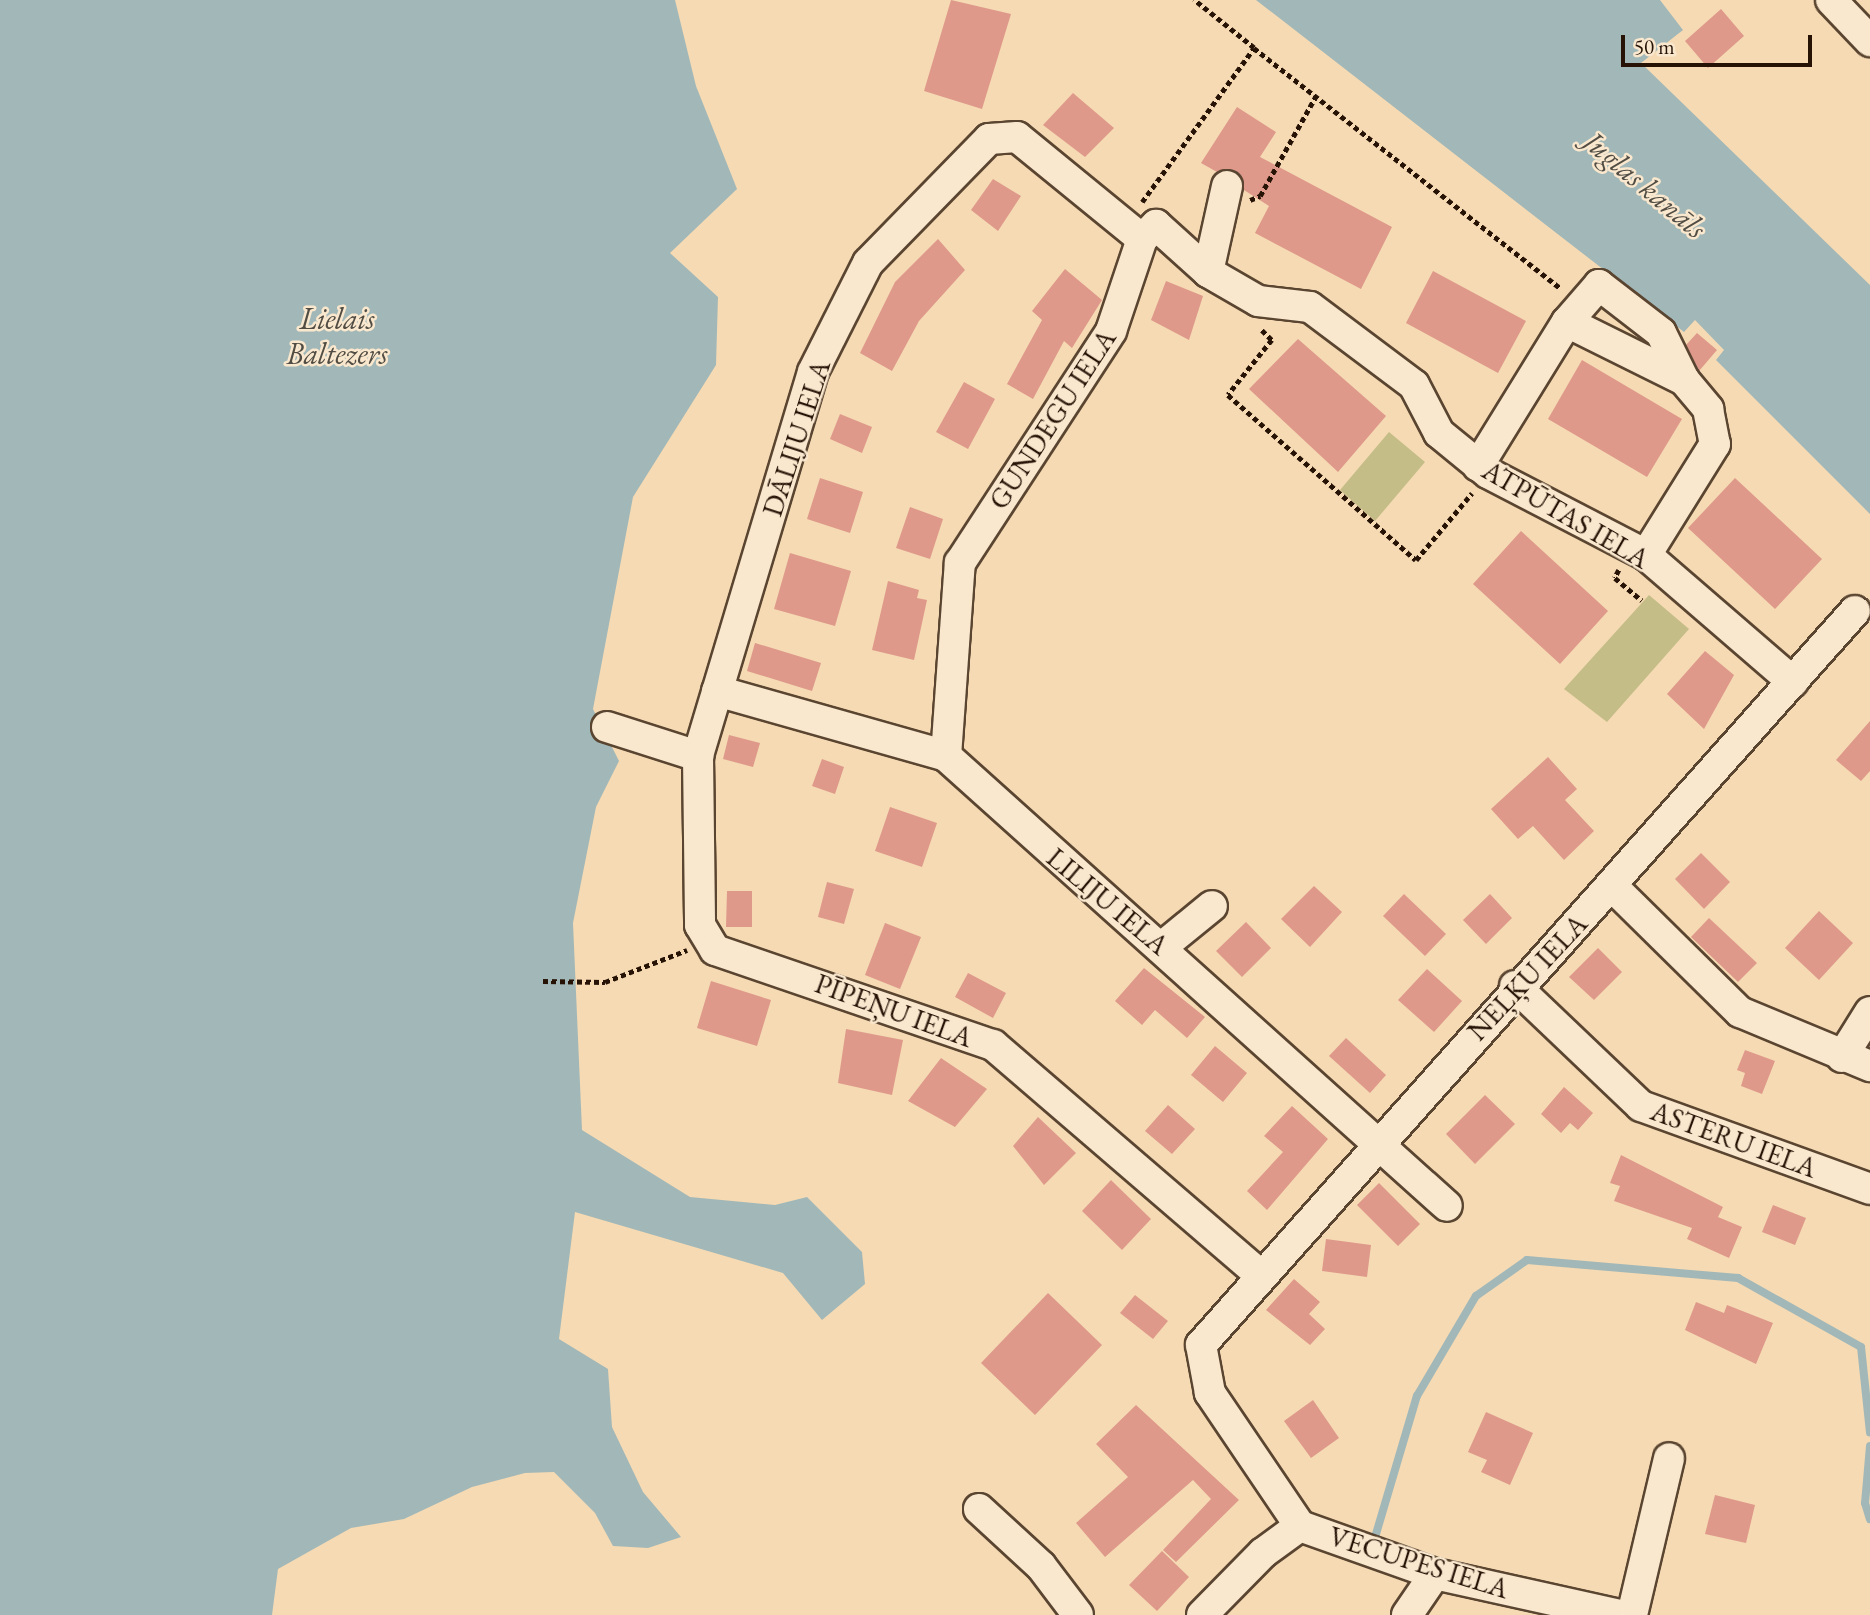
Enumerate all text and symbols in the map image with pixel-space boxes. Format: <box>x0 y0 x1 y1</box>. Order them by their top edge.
scale bar <box>1625 21 1816 65</box>
text: 50 m <box>1634 33 1675 60</box>
water label: Juglas kanāls <box>1577 124 1713 246</box>
water label: Lielais Baltezers <box>287 301 387 372</box>
street label: GUNDEGU IELA <box>981 323 1123 515</box>
street label: DĀLIJU IELA <box>755 356 837 520</box>
street label: ATPŪTAS IELA <box>1477 453 1655 575</box>
street label: LILIJU IELA <box>1040 840 1176 962</box>
street label: NEĻĶU IELA <box>1460 907 1594 1047</box>
street label: PĪPEŅU IELA <box>811 966 977 1054</box>
street label: ASTERU IELA <box>1646 1093 1822 1185</box>
street label: VECUPES IELA <box>1325 1519 1513 1605</box>

